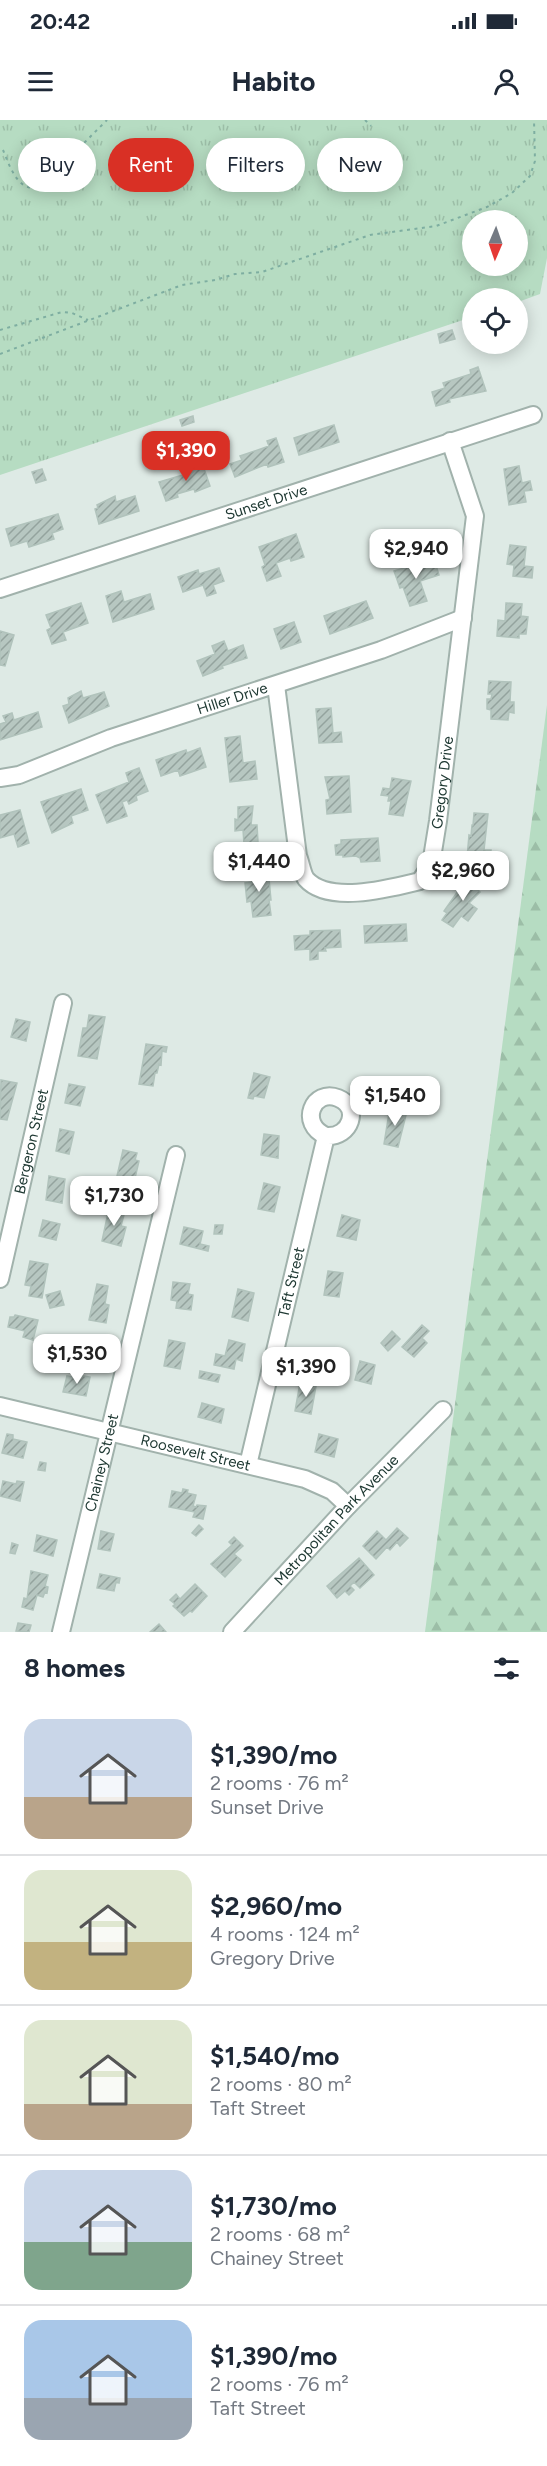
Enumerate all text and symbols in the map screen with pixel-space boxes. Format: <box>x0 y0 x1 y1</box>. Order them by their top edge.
text: 20:42 <box>30 8 90 35</box>
icon: menu <box>24 65 57 98</box>
text: Habito <box>231 65 316 98</box>
icon: person <box>490 65 523 98</box>
chip: Buy <box>18 138 96 192</box>
chip: Rent <box>108 138 194 192</box>
chip: Filters <box>206 138 305 192</box>
chip: New <box>317 138 403 192</box>
north arrow <box>462 210 528 276</box>
map controls <box>462 210 528 354</box>
button: locate <box>462 288 528 354</box>
pin: $1,390 <box>137 431 235 482</box>
text: $1,390 <box>156 438 216 462</box>
street label: Sunset Drive <box>223 480 310 524</box>
pin: $2,940 <box>367 529 465 580</box>
text: $2,940 <box>383 536 449 560</box>
street label: Hiller Drive <box>195 679 270 718</box>
street label: Gregory Drive <box>428 735 457 830</box>
pin: $1,440 <box>210 842 308 893</box>
text: $1,440 <box>228 849 290 873</box>
pin: $2,960 <box>414 851 512 902</box>
text: $2,960 <box>431 858 495 882</box>
pin: $1,540 <box>346 1076 444 1127</box>
text: $1,540 <box>364 1083 426 1107</box>
street label: Bergeron Street <box>11 1087 52 1196</box>
pin: $1,730 <box>65 1176 163 1227</box>
text: $1,730 <box>84 1183 144 1207</box>
street label: Taft Street <box>274 1245 309 1319</box>
pin: $1,530 <box>28 1334 126 1385</box>
text: $1,530 <box>47 1341 107 1365</box>
pin: $1,390 <box>257 1347 355 1398</box>
text: $1,390 <box>276 1354 336 1378</box>
street label: Chainey Street <box>81 1412 122 1514</box>
street label: Roosevelt Street <box>139 1431 253 1475</box>
street label: Metropolitan Park Avenue <box>270 1451 402 1589</box>
text: 8 homes <box>24 1652 125 1684</box>
icon: filters <box>490 1652 523 1685</box>
text: $1,390/mo <box>210 1739 337 1771</box>
icon: home <box>72 1743 144 1815</box>
text: 2 rooms · 76 m² <box>210 1771 349 1795</box>
text: Sunset Drive <box>210 1795 324 1819</box>
text: $2,960/mo <box>210 1890 342 1922</box>
icon: home <box>72 1894 144 1966</box>
text: 4 rooms · 124 m² <box>210 1922 360 1946</box>
text: Gregory Drive <box>210 1946 335 1970</box>
text: $1,540/mo <box>210 2040 339 2072</box>
icon: home <box>72 2044 144 2116</box>
text: 2 rooms · 80 m² <box>210 2072 352 2096</box>
text: Taft Street <box>210 2096 306 2120</box>
text: $1,730/mo <box>210 2190 337 2222</box>
icon: home <box>72 2194 144 2266</box>
text: 2 rooms · 68 m² <box>210 2222 350 2246</box>
text: Chainey Street <box>210 2246 344 2270</box>
text: $1,390/mo <box>210 2340 337 2372</box>
icon: home <box>72 2344 144 2416</box>
text: 2 rooms · 76 m² <box>210 2372 349 2396</box>
text: Taft Street <box>210 2396 306 2420</box>

